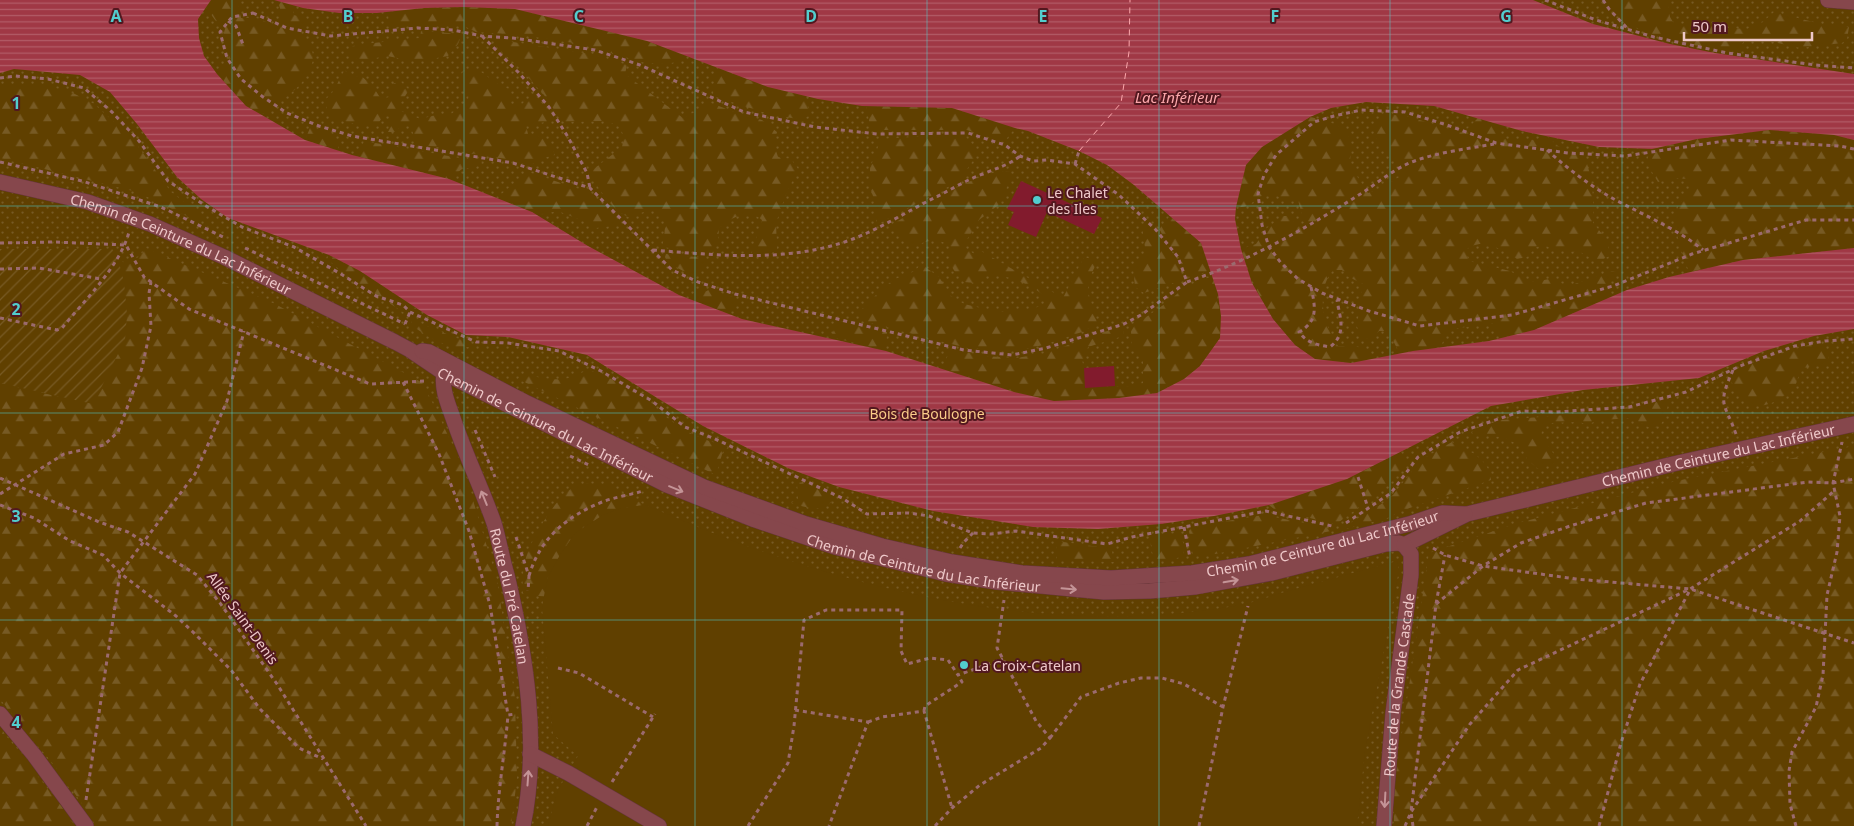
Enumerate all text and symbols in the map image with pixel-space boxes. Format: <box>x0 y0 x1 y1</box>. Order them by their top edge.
text: A <box>110 5 122 27</box>
text: B <box>343 5 353 27</box>
text: C <box>574 5 584 27</box>
text: D <box>805 5 817 27</box>
text: E <box>1039 5 1048 27</box>
text: F <box>1271 5 1279 27</box>
text: G <box>1500 5 1512 27</box>
scale bar <box>1684 10 1812 42</box>
text: 50 m <box>1692 16 1727 36</box>
water label: Lac Inférieur <box>1135 87 1220 107</box>
text: 1 <box>11 92 21 114</box>
place label: Le Chalet des Iles <box>1047 183 1108 218</box>
street label: Chemin de Ceinture du Lac Inférieur <box>69 189 295 299</box>
marker: Le Chalet des Iles <box>1031 194 1043 206</box>
text: 2 <box>11 298 21 320</box>
street label: Chemin de Ceinture du Lac Inférieur <box>434 362 657 486</box>
park label: Bois de Boulogne <box>869 404 985 423</box>
street label: Chemin de Ceinture du Lac Inférieur <box>1600 419 1837 490</box>
one-way arrow <box>668 485 683 494</box>
one-way arrow <box>478 491 488 506</box>
text: 3 <box>11 505 21 527</box>
street label: Chemin de Ceinture du Lac Inférieur <box>1205 505 1441 580</box>
street label: Route du Pré Catelan <box>486 526 534 665</box>
street label: Chemin de Ceinture du Lac Inférieur <box>804 529 1042 596</box>
street label: Allée Saint-Denis <box>203 568 283 668</box>
one-way arrow <box>1222 576 1238 585</box>
one-way arrow <box>1061 584 1077 593</box>
street label: Route de la Grande Cascade <box>1378 592 1418 777</box>
place label: La Croix-Catelan <box>974 656 1081 675</box>
marker: La Croix-Catelan <box>958 659 970 671</box>
text: 4 <box>11 711 21 733</box>
one-way arrow <box>524 770 533 786</box>
one-way arrow <box>1381 791 1390 807</box>

